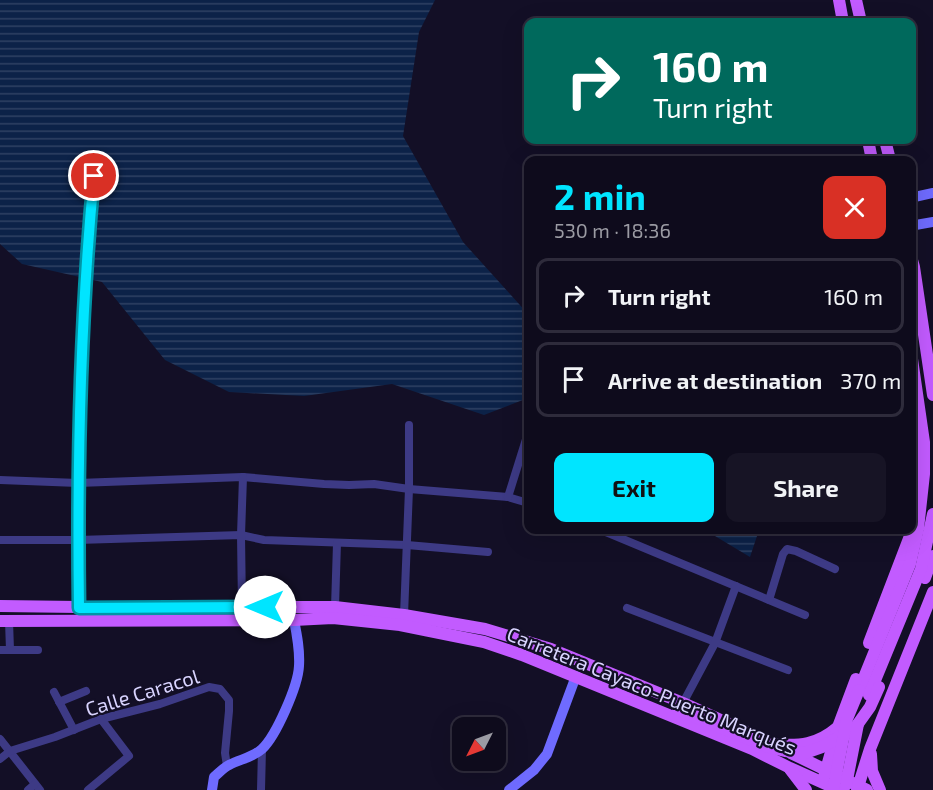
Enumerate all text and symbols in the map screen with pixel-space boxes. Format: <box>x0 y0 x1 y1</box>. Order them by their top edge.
text: 160 m <box>653 40 769 90</box>
icon: right <box>554 42 632 120</box>
text: Turn right <box>653 91 773 123</box>
pin <box>68 150 119 201</box>
icon: arrive <box>77 159 110 192</box>
text: 2 min <box>554 174 646 217</box>
button: close <box>823 176 886 239</box>
text: 530 m · 18:36 <box>554 218 671 242</box>
icon: right <box>557 279 590 312</box>
text: Turn right <box>608 283 710 309</box>
text: 160 m <box>824 283 883 309</box>
icon: arrive <box>557 363 590 396</box>
text: Arrive at destination <box>608 367 822 393</box>
text: 370 m <box>840 367 901 393</box>
button: Exit <box>554 453 714 522</box>
button: Share <box>726 453 886 522</box>
position arrow <box>233 575 297 639</box>
street label: Carretera Cayaco-Puerto Marqués <box>504 621 800 759</box>
street label: Calle Caracol <box>82 663 202 721</box>
north arrow <box>452 717 506 771</box>
map controls <box>452 717 506 771</box>

